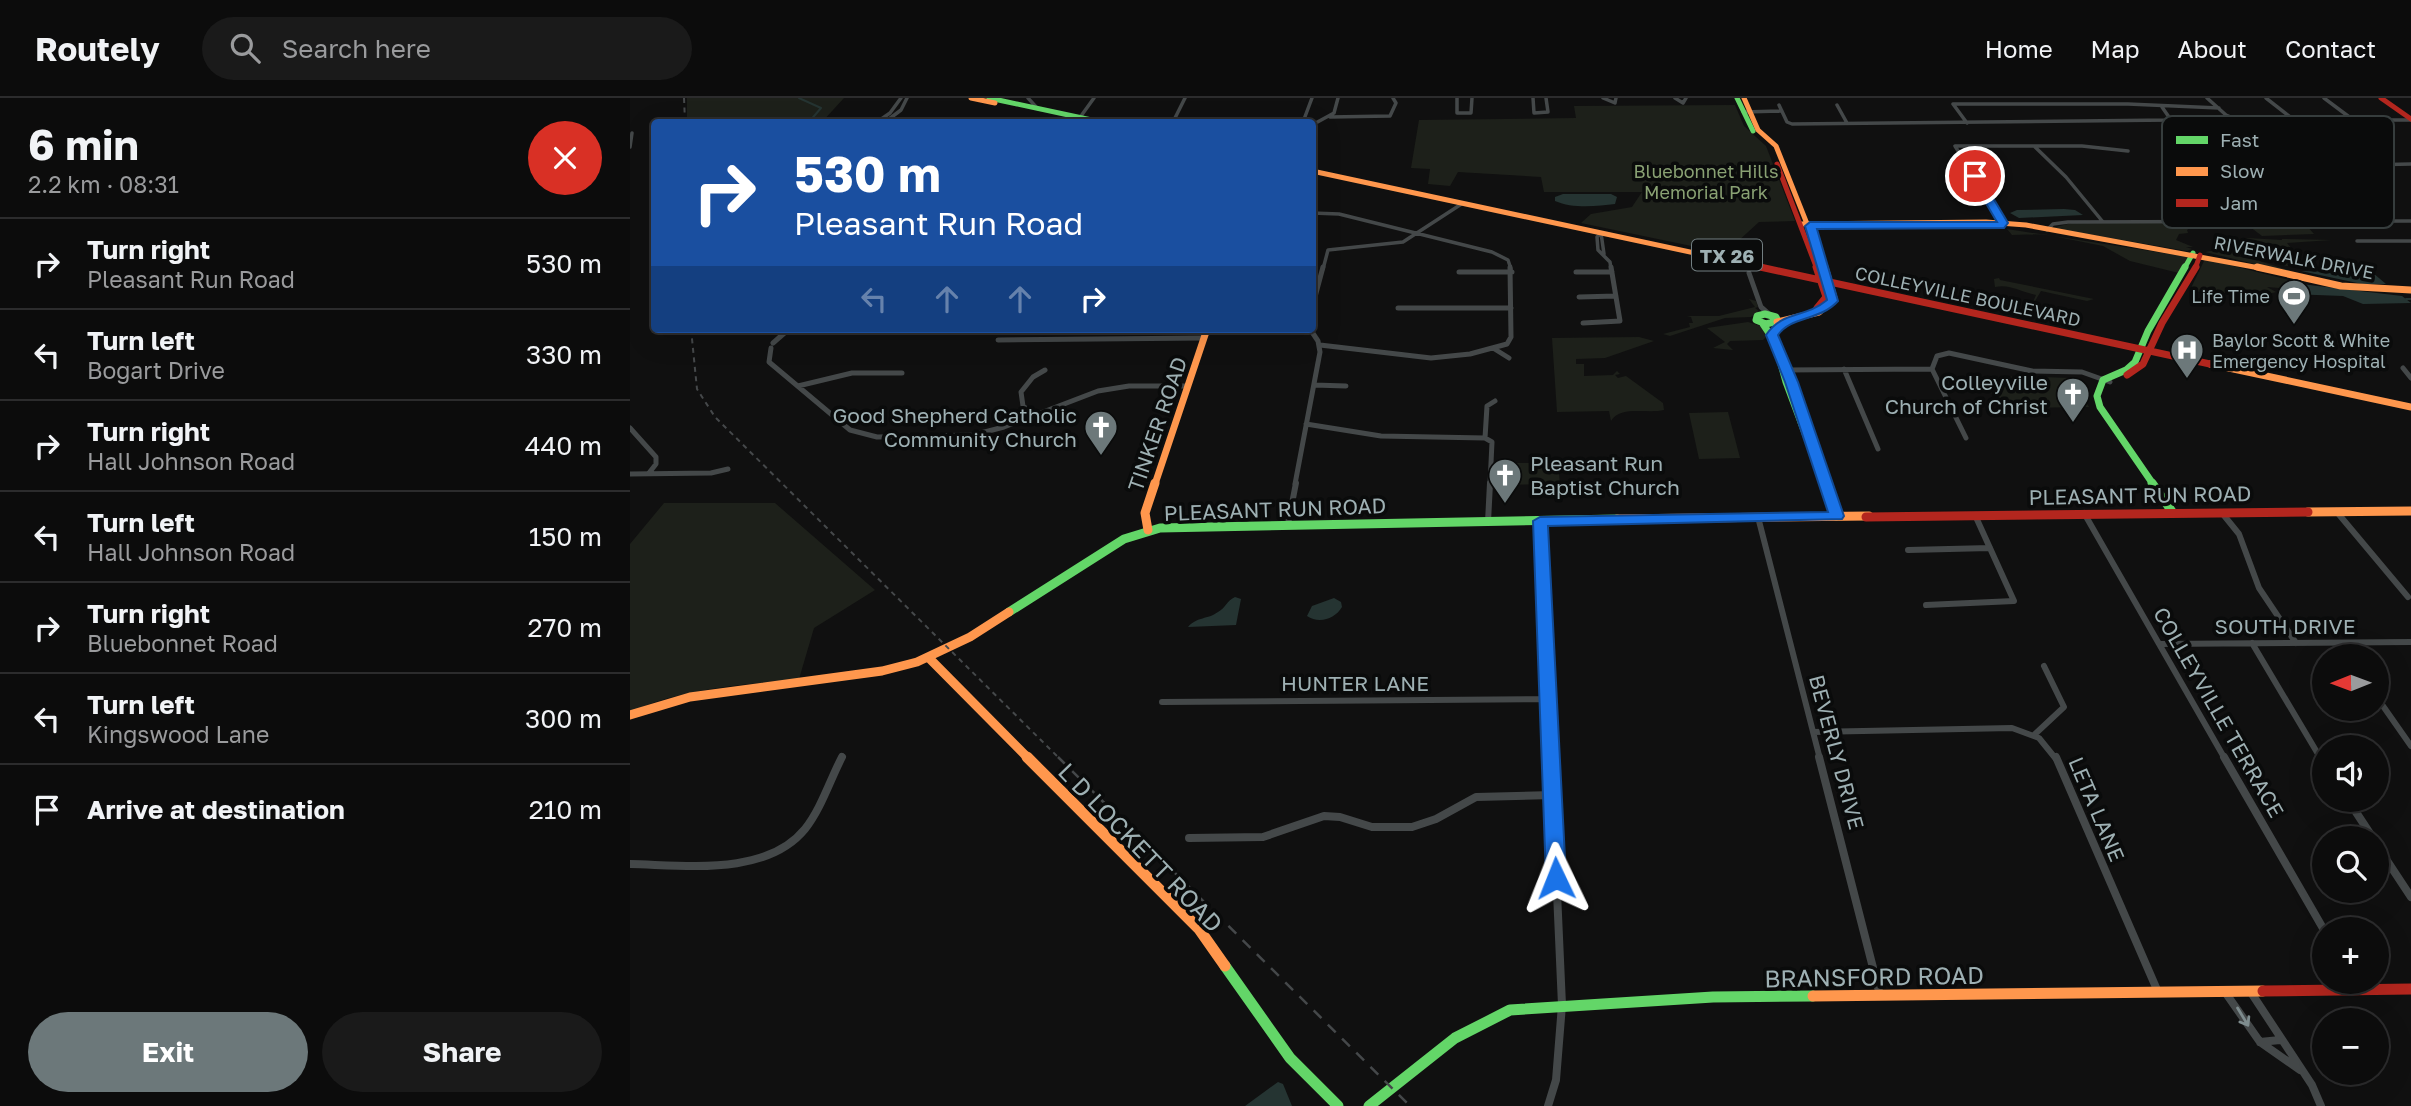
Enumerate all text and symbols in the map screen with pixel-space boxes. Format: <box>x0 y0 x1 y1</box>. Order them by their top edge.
search box <box>202 17 692 80</box>
text: Routely <box>35 29 160 68</box>
icon: search <box>226 29 264 67</box>
text: Search here <box>282 33 431 64</box>
text: Home <box>1985 34 2053 63</box>
text: Map <box>2091 34 2140 63</box>
text: About <box>2178 34 2247 63</box>
text: Contact <box>2285 34 2376 63</box>
legend <box>2162 116 2394 228</box>
text: 6 min <box>28 119 139 169</box>
button: close <box>528 121 602 195</box>
text: Fast <box>2220 128 2259 151</box>
text: 530 m <box>794 144 941 203</box>
pin <box>1945 146 2005 206</box>
icon: right <box>679 147 770 238</box>
icon: arrive <box>1956 157 1994 195</box>
text: Slow <box>2220 159 2265 182</box>
park label: Bluebonnet Hills Memorial Park <box>1634 160 1778 203</box>
text: 2.2 km · 08:31 <box>28 170 179 198</box>
text: Jam <box>2220 191 2258 214</box>
text: Pleasant Run Road <box>794 204 1083 242</box>
street label: RIVERWALK DRIVE <box>2212 231 2376 283</box>
text: Turn right <box>87 234 210 265</box>
road number: TX 26 <box>1692 239 1762 270</box>
icon: right <box>28 245 66 283</box>
text: 530 m <box>526 248 602 279</box>
street label: COLLEYVILLE BOULEVARD <box>1853 261 2083 331</box>
text: Pleasant Run Road <box>87 265 295 293</box>
sports icon: Life Time <box>2275 277 2313 326</box>
icon: left <box>855 280 893 318</box>
icon: ahead <box>928 280 966 318</box>
icon: ahead <box>1001 280 1039 318</box>
icon: right <box>1074 280 1112 318</box>
place label: Life Time <box>2191 285 2270 307</box>
text: Turn left <box>87 325 195 356</box>
place label: Baylor Scott & White Emergency Hospital <box>2212 329 2390 372</box>
hospital icon: Baylor Scott & White Emergency Hospital <box>2168 331 2206 380</box>
icon: left <box>28 336 66 374</box>
text: 330 m <box>526 339 602 370</box>
street label: TINKER ROAD <box>1122 353 1192 495</box>
text: Bogart Drive <box>87 356 225 384</box>
place label: Colleyville Church of Christ <box>1885 369 2048 419</box>
church icon: Colleyville Church of Christ <box>2054 375 2092 424</box>
place label: Good Shepherd Catholic Community Church <box>832 402 1077 452</box>
church icon: Good Shepherd Catholic Community Church <box>1082 408 1120 457</box>
text: Turn right <box>87 416 210 447</box>
icon: right <box>28 427 66 465</box>
text: 440 m <box>525 430 602 461</box>
text: Hall Johnson Road <box>87 447 295 475</box>
place label: Pleasant Run Baptist Church <box>1530 450 1680 500</box>
church icon: Pleasant Run Baptist Church <box>1486 456 1524 505</box>
street label: PLEASANT RUN ROAD <box>2028 480 2252 510</box>
street label: PLEASANT RUN ROAD <box>1163 492 1387 526</box>
text: Turn left <box>87 507 195 538</box>
icon: left <box>28 518 66 556</box>
text: 150 m <box>529 521 602 552</box>
text: Hall Johnson Road <box>87 538 295 566</box>
text: Turn right <box>87 598 210 629</box>
street label: COLLEYVILLE TERRACE <box>2148 602 2290 822</box>
icon: right <box>28 609 66 647</box>
text: 270 m <box>528 612 602 643</box>
street label: SOUTH DRIVE <box>2215 613 2356 639</box>
text: Bluebonnet Road <box>87 629 278 657</box>
north arrow <box>2312 644 2389 721</box>
map controls <box>2312 644 2389 1085</box>
street label: HUNTER LANE <box>1281 670 1429 696</box>
street label: BEVERLY DRIVE <box>1804 672 1870 832</box>
text: Turn left <box>87 689 195 720</box>
icon: left <box>28 700 66 738</box>
text: 300 m <box>525 703 602 734</box>
text: Kingswood Lane <box>87 720 269 748</box>
button: sound <box>2312 735 2389 812</box>
street label: LETA LANE <box>2063 753 2131 865</box>
street label: L D LOCKETT ROAD <box>1053 756 1229 938</box>
icon: arrive <box>28 791 66 829</box>
text: Arrive at destination <box>87 794 345 825</box>
text: 210 m <box>529 794 602 825</box>
button: search <box>2312 826 2389 903</box>
position arrow <box>1519 841 1593 915</box>
button: + <box>2312 917 2389 994</box>
street label: BRANSFORD ROAD <box>1764 960 1984 992</box>
one-way arrow <box>2236 1006 2250 1026</box>
button: − <box>2312 1008 2389 1085</box>
button: Exit <box>28 1012 308 1092</box>
button: Share <box>322 1012 602 1092</box>

